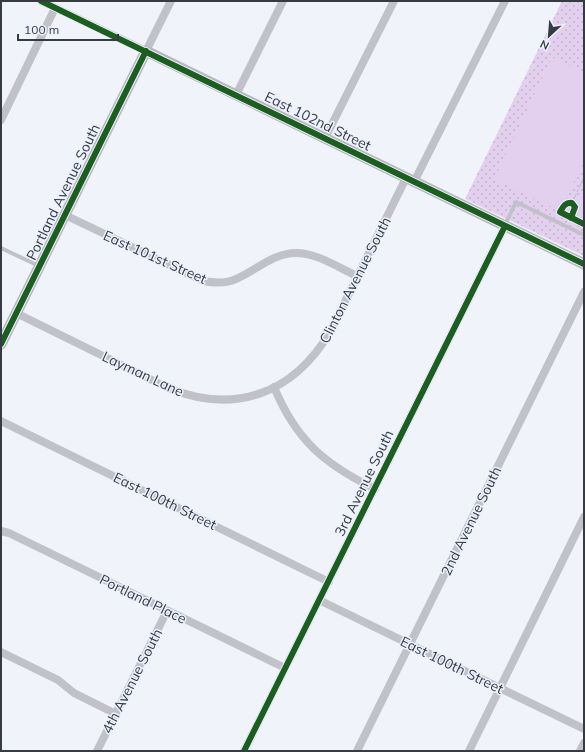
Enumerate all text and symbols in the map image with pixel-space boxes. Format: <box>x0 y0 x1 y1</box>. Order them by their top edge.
scale bar <box>18 16 118 42</box>
north arrow <box>529 16 569 56</box>
text: 100 m <box>24 22 59 37</box>
text: N <box>538 37 551 53</box>
street label: East 102nd Street <box>262 87 374 155</box>
street label: Portland Avenue South <box>22 121 104 263</box>
street label: Clinton Avenue South <box>315 214 395 346</box>
street label: East 101st Street <box>101 226 210 288</box>
street label: Layman Lane <box>99 347 187 401</box>
street label: 3rd Avenue South <box>331 427 397 539</box>
street label: 2nd Avenue South <box>437 464 505 578</box>
street label: East 100th Street <box>110 468 220 534</box>
street label: Portland Place <box>97 570 189 628</box>
street label: 4th Avenue South <box>98 625 166 737</box>
street label: East 100th Street <box>397 632 507 698</box>

